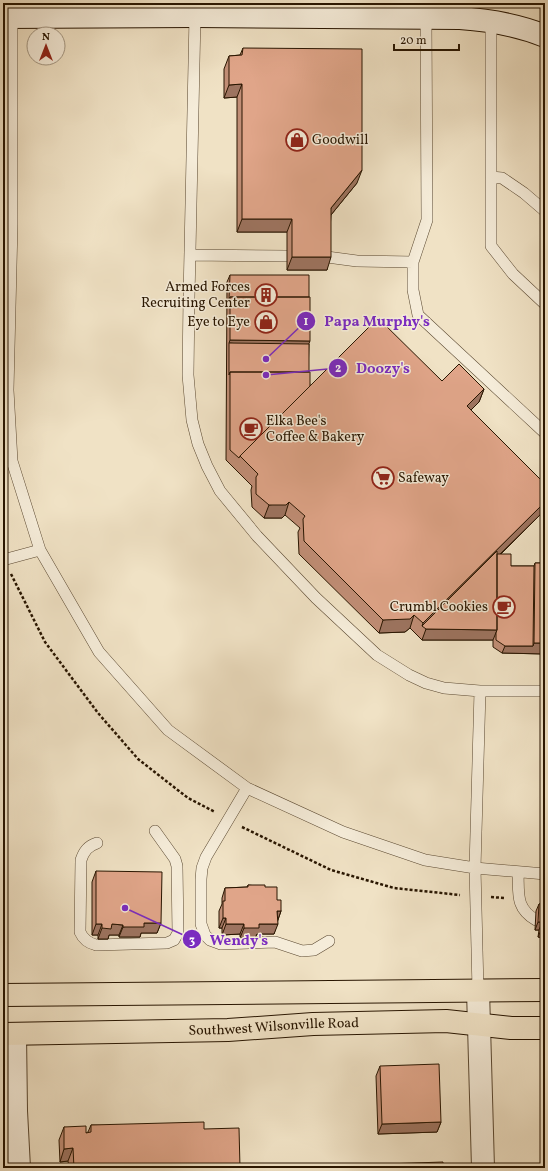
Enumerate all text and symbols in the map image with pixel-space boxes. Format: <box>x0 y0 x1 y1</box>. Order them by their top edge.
north arrow <box>26 26 66 66</box>
scale bar <box>394 26 459 52</box>
text: N <box>42 30 50 45</box>
text: 20 m <box>400 33 427 49</box>
shop icon: Goodwill <box>284 127 310 153</box>
place label: Goodwill <box>312 131 368 150</box>
place label: Armed Forces Recruiting Center <box>141 278 250 313</box>
building icon: Armed Forces Recruiting Center <box>253 282 279 308</box>
callout: Papa Murphy's <box>296 307 438 334</box>
shop icon: Eye to Eye <box>253 309 279 335</box>
text: Papa Murphy's <box>324 312 430 333</box>
place label: Eye to Eye <box>187 313 250 332</box>
text: 1 <box>304 314 309 330</box>
callout: Doozy's <box>328 355 418 382</box>
text: Doozy's <box>356 359 410 380</box>
text: 2 <box>335 361 341 377</box>
place label: Elka Bee's Coffee & Bakery <box>266 412 365 447</box>
cafe icon: Elka Bee's Coffee & Bakery <box>238 416 264 442</box>
supermarket icon: Safeway <box>370 465 396 491</box>
place label: Safeway <box>398 469 449 488</box>
cafe icon: Crumbl Cookies <box>491 594 517 620</box>
place label: Crumbl Cookies <box>390 598 488 617</box>
callout: Wendy's <box>182 926 276 953</box>
text: Wendy's <box>210 931 268 952</box>
text: 3 <box>189 933 195 949</box>
street label: Southwest Wilsonville Road <box>188 1013 359 1040</box>

